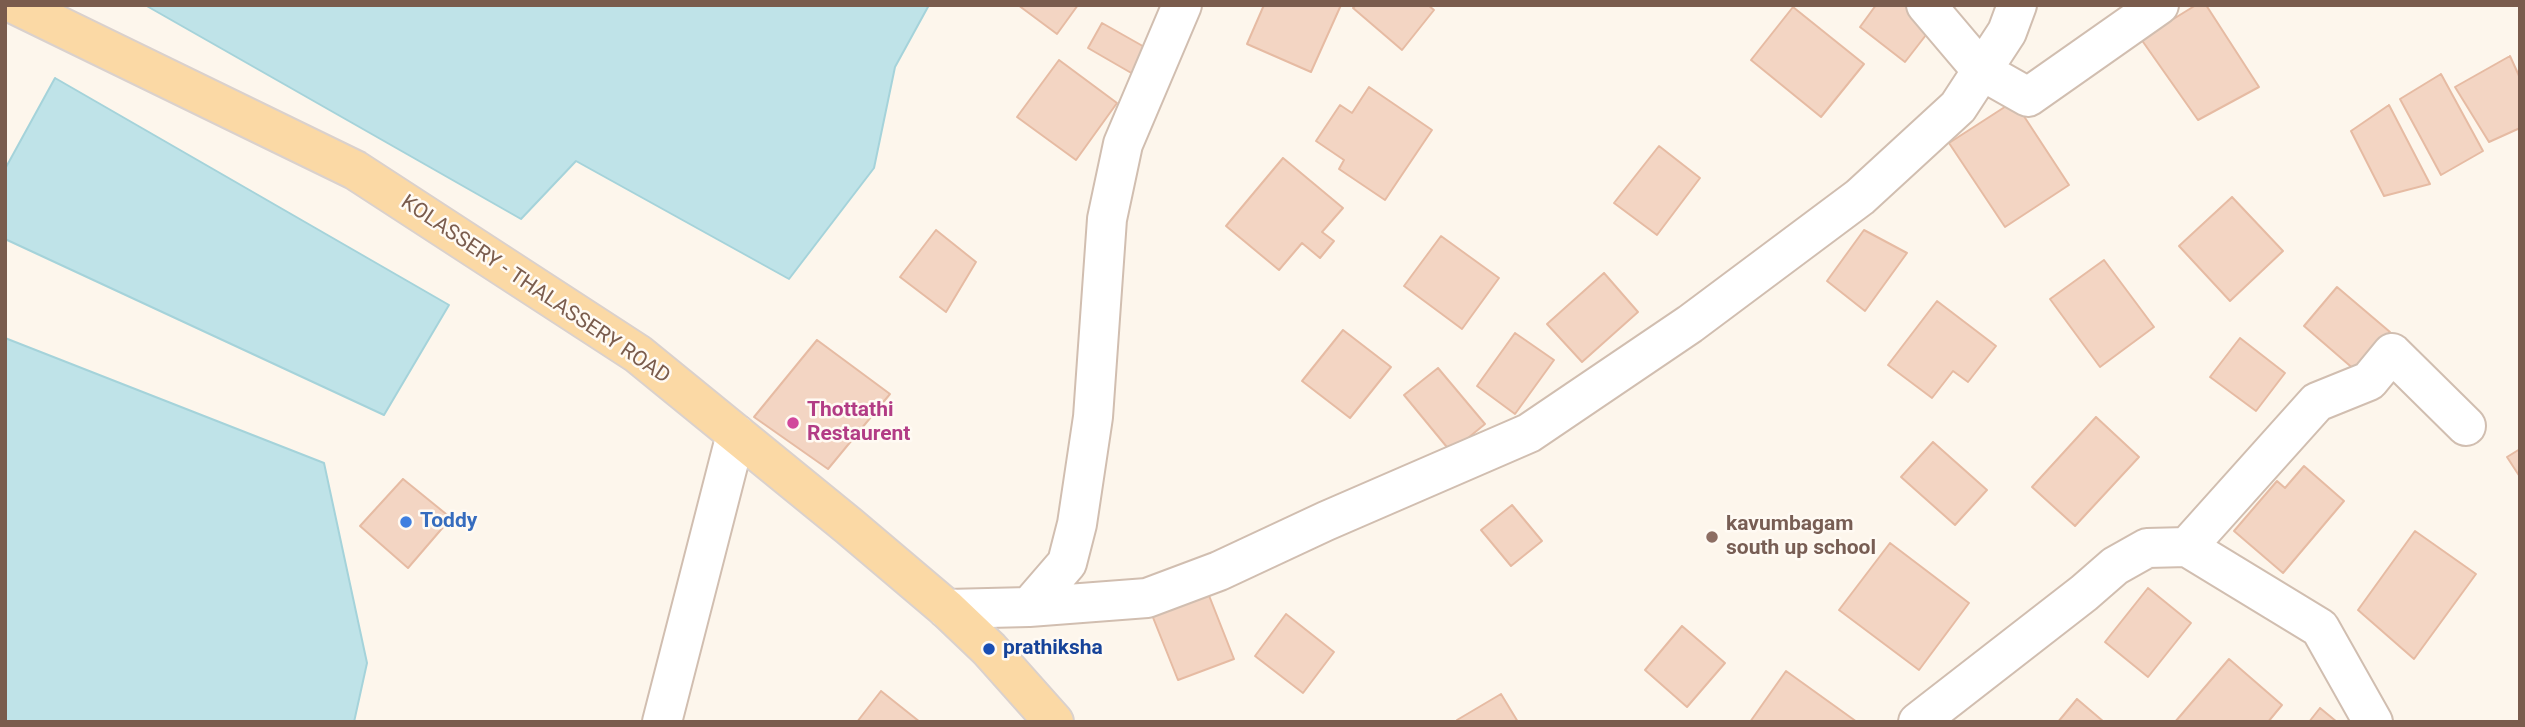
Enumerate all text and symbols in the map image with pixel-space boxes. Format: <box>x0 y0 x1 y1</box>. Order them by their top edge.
street label: KOLASSERY - THALASSERY ROAD <box>396 190 674 390</box>
place label: Thottathi Restaurent <box>807 398 910 448</box>
marker: Thottathi Restaurent <box>785 415 801 431</box>
place label: Toddy <box>420 509 477 535</box>
place label: kavumbagam south up school <box>1726 512 1876 562</box>
marker: Toddy <box>398 514 414 530</box>
marker: kavumbagam south up school <box>1704 529 1720 545</box>
place label: prathiksha <box>1003 636 1103 662</box>
marker: prathiksha <box>981 641 997 657</box>

